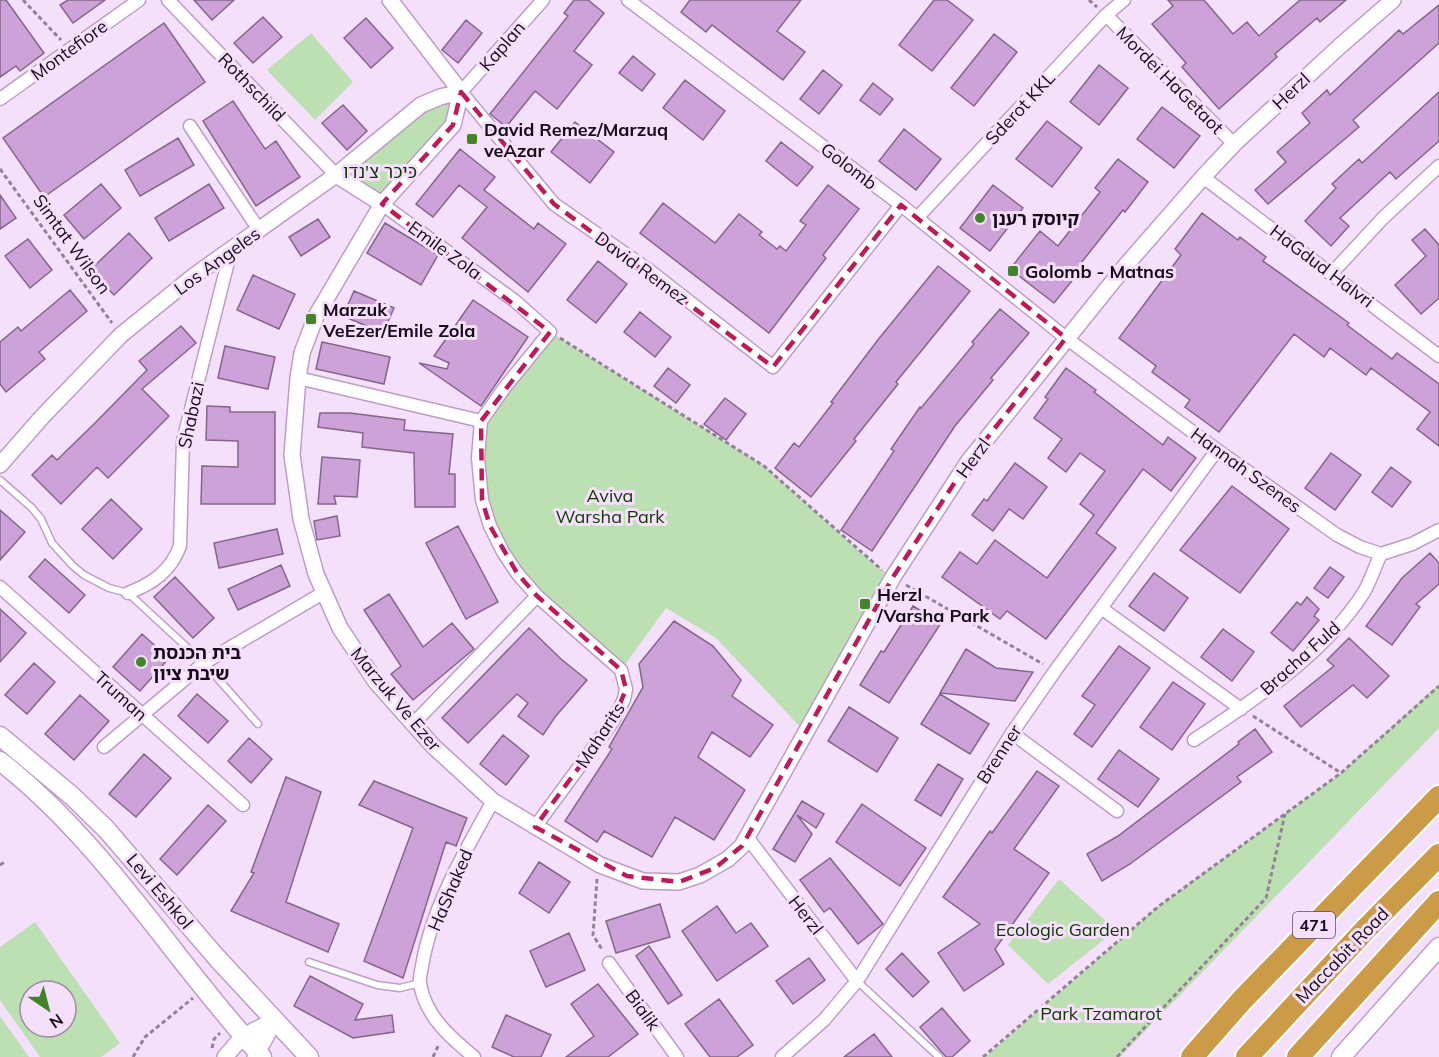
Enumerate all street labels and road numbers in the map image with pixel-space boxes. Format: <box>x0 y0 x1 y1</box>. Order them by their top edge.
street label: Montefiore <box>26 15 112 85</box>
street label: Kaplan <box>474 16 530 76</box>
street label: Mordei HaGetaot <box>1111 21 1229 139</box>
street label: Rothschild <box>213 48 291 126</box>
street label: Sderot KKL <box>980 66 1060 150</box>
street label: Herzl <box>1267 68 1315 114</box>
street label: Golomb <box>816 137 882 195</box>
street label: Simtat Wilson <box>28 190 116 298</box>
street label: Emile Zola <box>404 216 486 284</box>
street label: HaGdud HaIvri <box>1266 219 1378 313</box>
street label: Los Angeles <box>169 222 265 300</box>
street label: David Remez <box>591 226 693 310</box>
street label: Shabazi <box>173 379 209 451</box>
street label: Hannah Szenes <box>1186 422 1306 518</box>
street label: Herzl <box>951 434 995 482</box>
street label: Bracha Fuld <box>1255 616 1345 700</box>
street label: Marzuk Ve Ezer <box>346 642 446 756</box>
street label: Truman <box>90 666 152 726</box>
street label: Maharits <box>570 698 630 772</box>
street label: Brenner <box>971 720 1027 788</box>
street label: HaShaked <box>422 846 478 934</box>
street label: Levi Eshkol <box>122 849 198 933</box>
street label: Herzl <box>783 891 829 939</box>
street label: Maccabit Road <box>1290 902 1394 1008</box>
road number: 471 <box>1293 912 1335 938</box>
street label: Bialik <box>620 985 666 1036</box>

